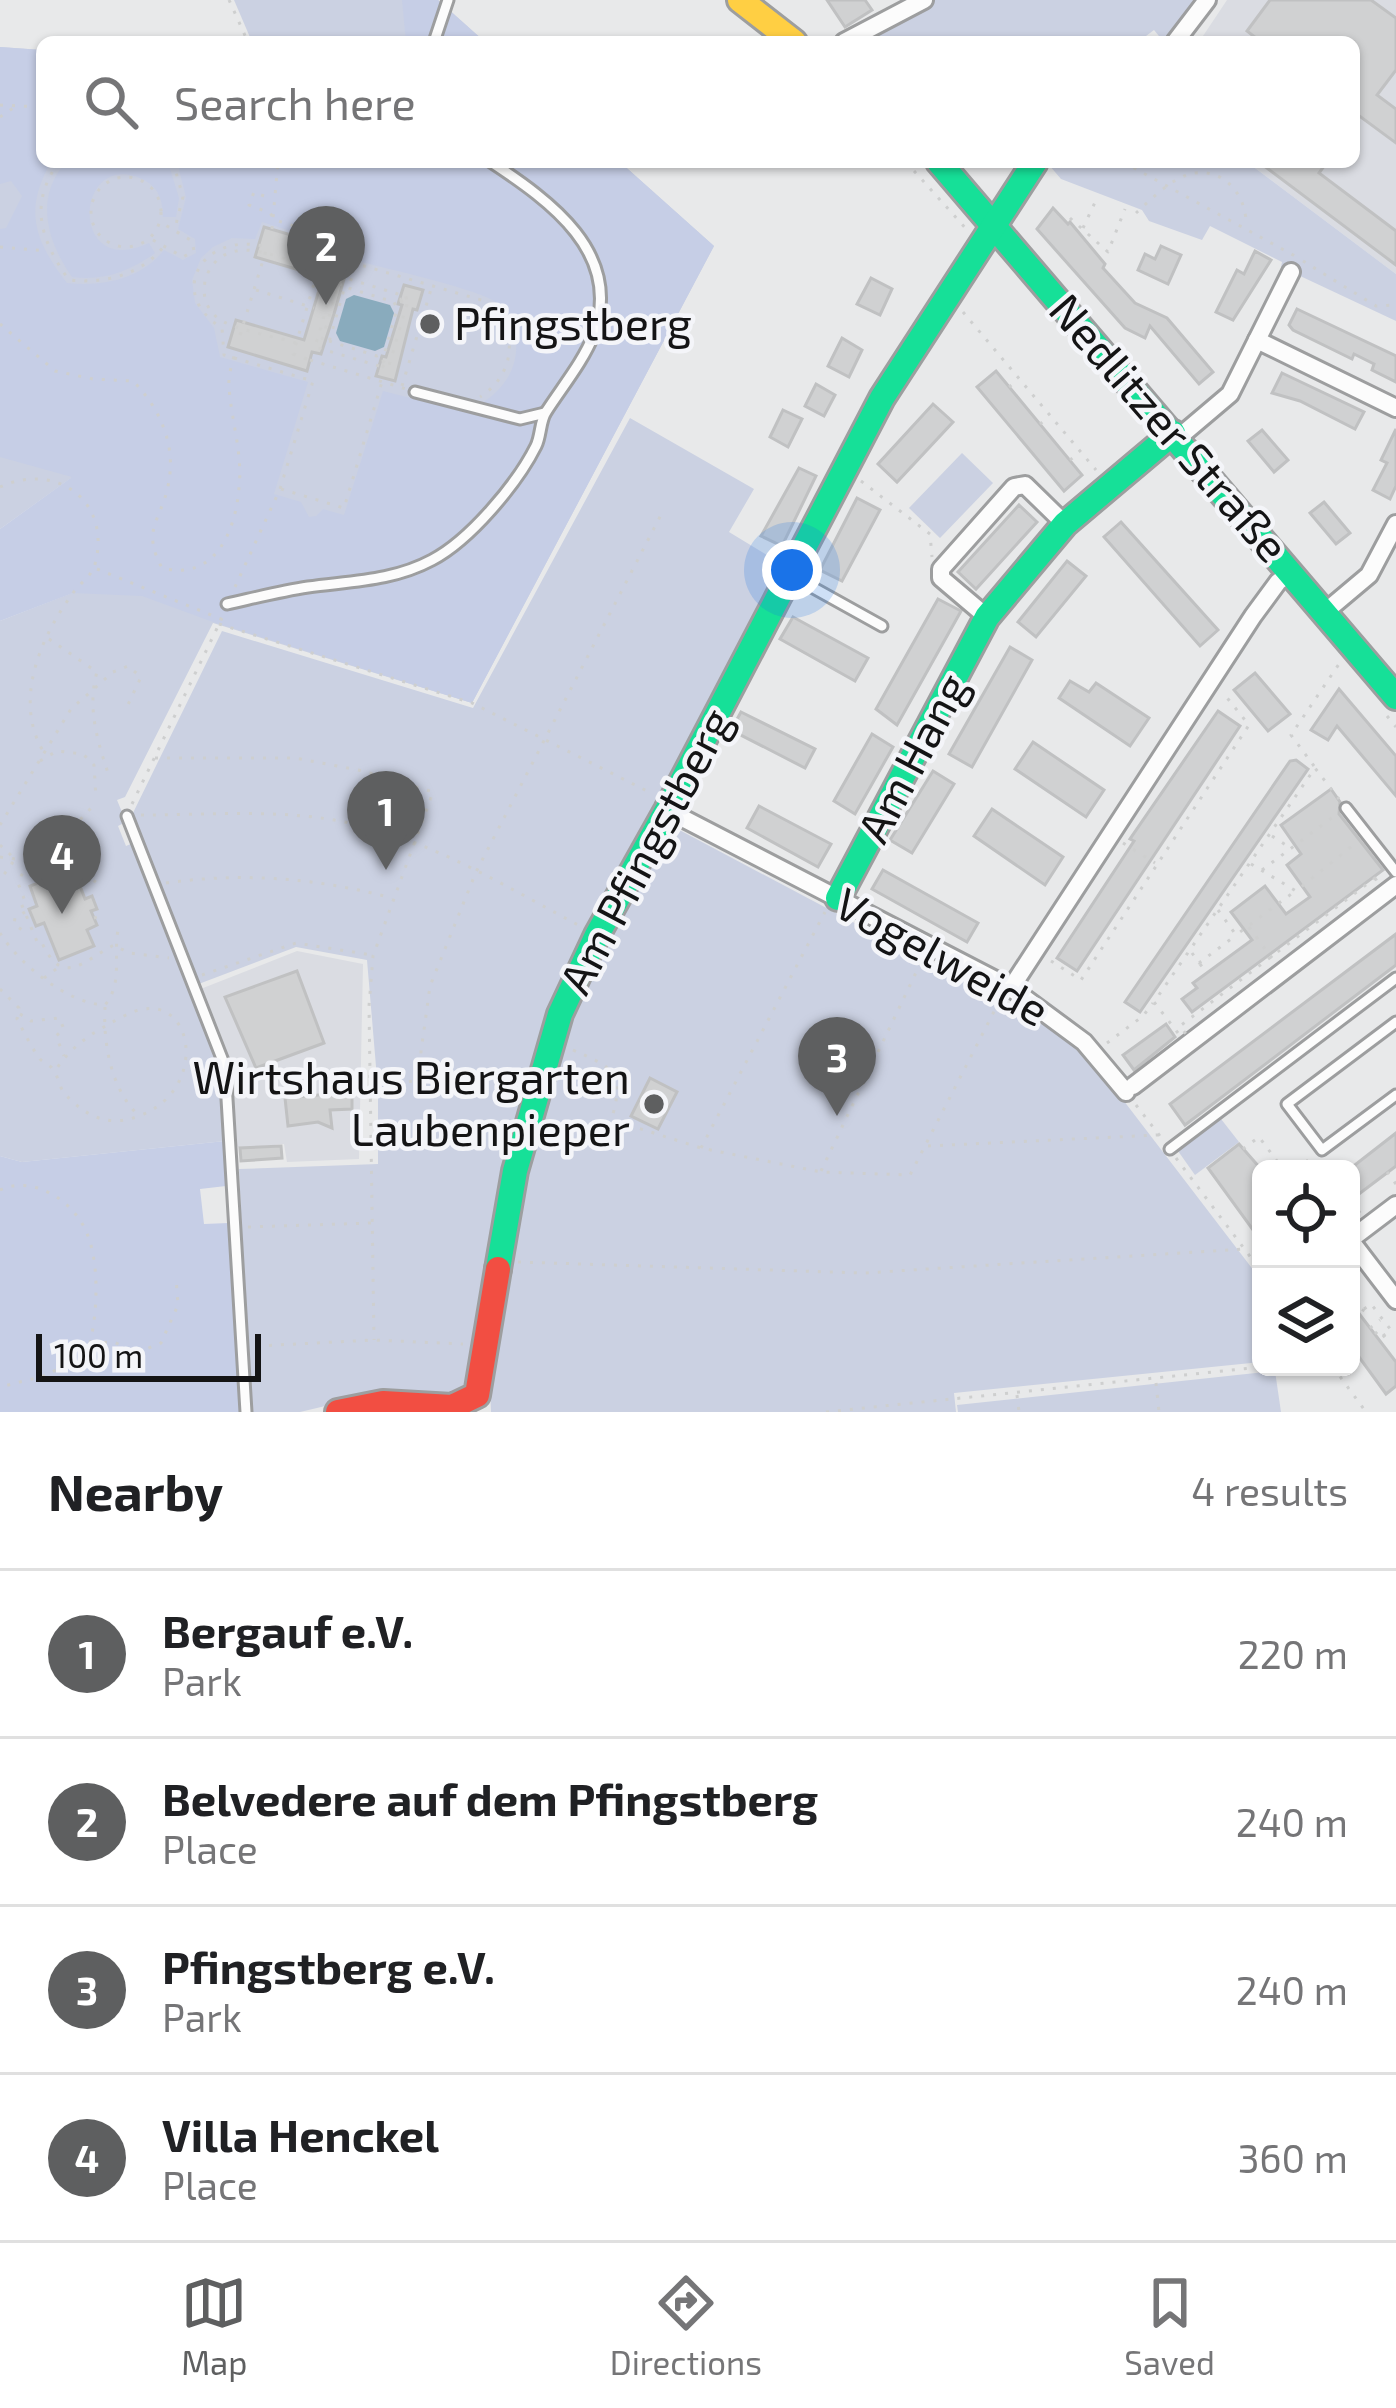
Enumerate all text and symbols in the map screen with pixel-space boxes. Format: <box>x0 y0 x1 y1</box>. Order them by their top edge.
search box <box>36 36 1360 168</box>
icon: search <box>78 69 144 135</box>
text: Search here <box>174 75 416 129</box>
pin: 2 <box>287 206 365 305</box>
street label: Nedlitzer Straße <box>1040 282 1301 572</box>
place label: Pfingstberg <box>454 295 692 349</box>
marker: Pfingstberg <box>417 311 443 337</box>
your location <box>762 540 822 600</box>
street label: Am Hang <box>844 663 978 851</box>
street label: Am Pfingstberg <box>546 698 742 1002</box>
pin: 1 <box>347 771 425 870</box>
pin: 4 <box>23 815 101 914</box>
street label: Vogelweide <box>827 875 1059 1036</box>
pin: 3 <box>798 1017 876 1116</box>
place label: Wirtshaus Biergarten Laubenpieper <box>193 1049 630 1155</box>
marker: Wirtshaus Biergarten Laubenpieper <box>641 1091 667 1117</box>
map controls <box>1252 1160 1360 1376</box>
button: locate <box>1252 1160 1360 1268</box>
button: layers <box>1252 1268 1360 1376</box>
scale bar <box>36 1328 261 1381</box>
text: 100 m <box>54 1335 143 1375</box>
text: Nearby <box>48 1460 223 1521</box>
text: 4 results <box>1191 1467 1348 1514</box>
text: Bergauf e.V. <box>162 1603 413 1657</box>
text: 1 <box>79 1630 95 1677</box>
text: 220 m <box>1238 1630 1348 1677</box>
text: Park <box>162 1657 242 1704</box>
text: Belvedere auf dem Pfingstberg <box>162 1771 818 1825</box>
text: 2 <box>76 1798 98 1845</box>
text: 240 m <box>1236 1798 1348 1845</box>
text: Place <box>162 1825 258 1872</box>
text: Pfingstberg e.V. <box>162 1939 495 1993</box>
text: 3 <box>76 1966 98 2013</box>
text: 240 m <box>1236 1966 1348 2013</box>
text: Park <box>162 1993 242 2040</box>
text: Villa Henckel <box>162 2107 439 2161</box>
text: 4 <box>75 2134 99 2181</box>
text: 360 m <box>1238 2134 1348 2181</box>
text: Place <box>162 2161 258 2208</box>
tab: Map <box>181 2270 247 2382</box>
tab: Directions <box>610 2270 762 2382</box>
tab: Saved <box>1124 2270 1215 2382</box>

